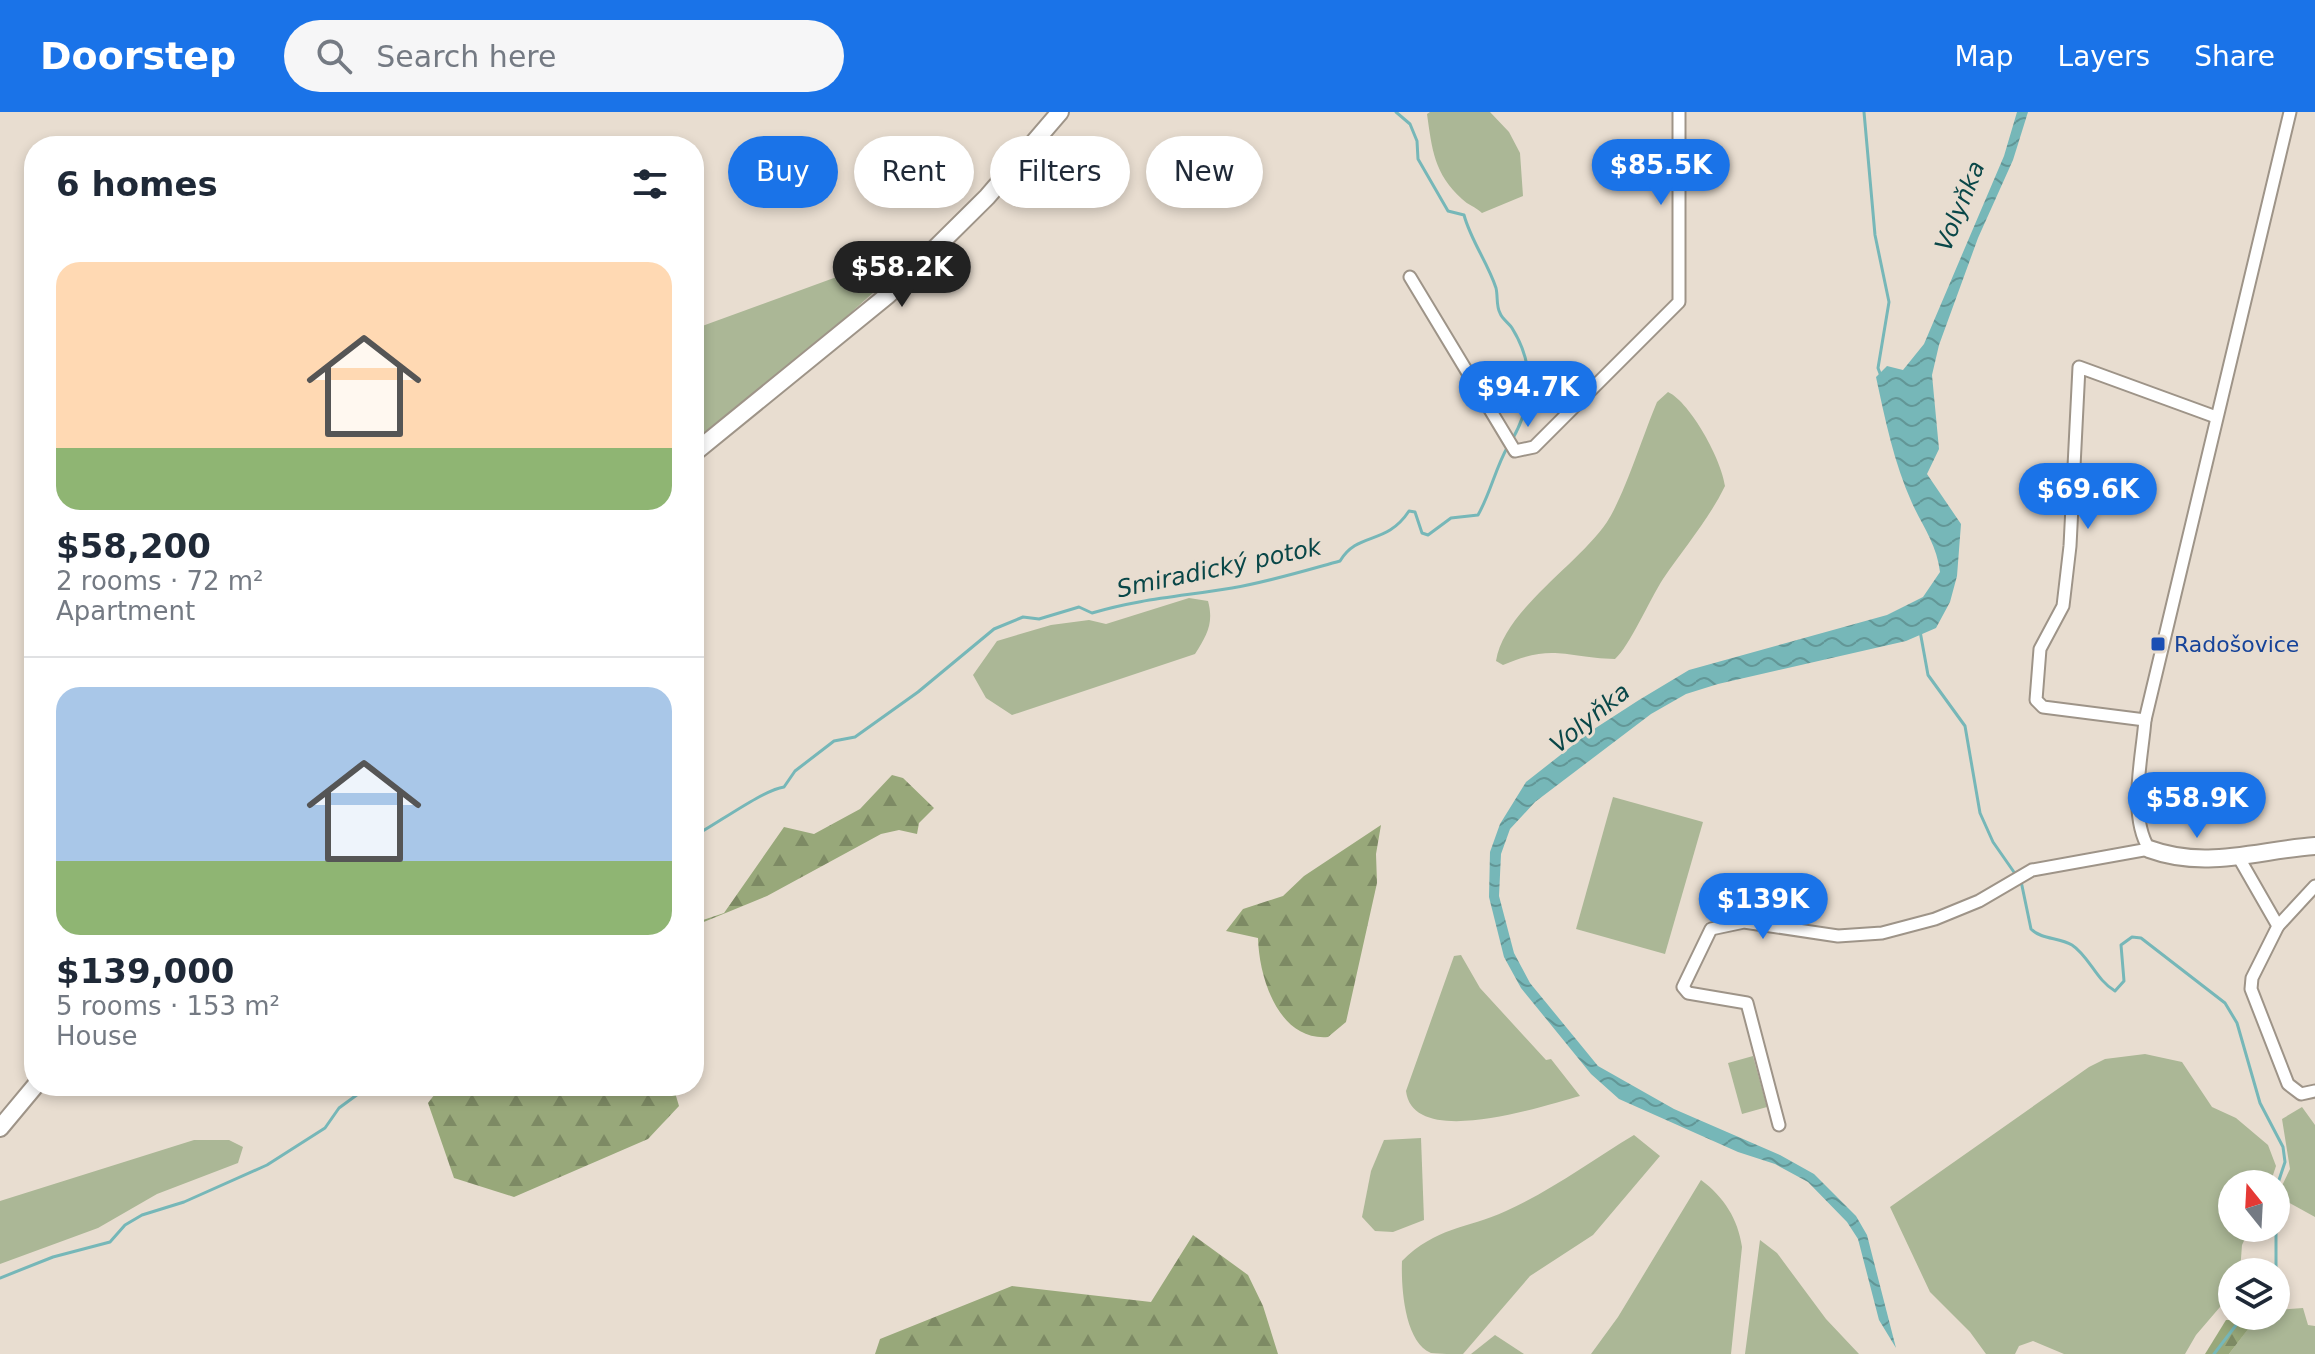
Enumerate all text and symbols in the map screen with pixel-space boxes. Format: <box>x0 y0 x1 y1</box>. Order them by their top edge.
search box <box>284 20 844 92</box>
text: Doorstep <box>40 34 236 78</box>
icon: search <box>312 34 356 78</box>
text: Search here <box>376 39 556 74</box>
text: Map <box>1954 40 2014 73</box>
text: Layers <box>2058 40 2150 73</box>
text: Share <box>2194 40 2275 73</box>
chip: Buy <box>728 136 838 208</box>
chip: Rent <box>854 136 974 208</box>
chip: Filters <box>990 136 1130 208</box>
chip: New <box>1146 136 1263 208</box>
pin: $85.5K <box>1596 139 1726 207</box>
text: $85.5K <box>1610 150 1712 180</box>
water label: Volyňka <box>1929 157 1991 255</box>
icon: filters <box>628 162 672 206</box>
text: 6 homes <box>56 164 218 204</box>
pin: $58.2K <box>837 241 967 309</box>
text: $58.2K <box>851 252 953 282</box>
icon: home <box>292 314 436 458</box>
pin: $94.7K <box>1463 361 1593 429</box>
text: $94.7K <box>1477 372 1579 402</box>
pin: $69.6K <box>2023 463 2153 531</box>
text: $69.6K <box>2037 474 2139 504</box>
text: $58,200 <box>56 526 211 566</box>
water label: Smiradický potok <box>1114 532 1325 603</box>
text: 2 rooms · 72 m² <box>56 566 264 596</box>
text: Apartment <box>56 596 195 626</box>
place label: Radošovice <box>2174 632 2299 657</box>
marker: Radošovice <box>2149 635 2167 653</box>
water label: Volyňka <box>1545 677 1635 759</box>
icon: home <box>292 739 436 883</box>
pin: $58.9K <box>2132 772 2262 840</box>
text: $58.9K <box>2146 783 2248 813</box>
pin: $139K <box>1707 873 1819 941</box>
text: $139K <box>1717 884 1809 914</box>
text: $139,000 <box>56 951 235 991</box>
text: 5 rooms · 153 m² <box>56 991 280 1021</box>
text: House <box>56 1021 137 1051</box>
north arrow <box>2218 1170 2290 1242</box>
map controls <box>2218 1170 2290 1330</box>
button: layers <box>2218 1258 2290 1330</box>

